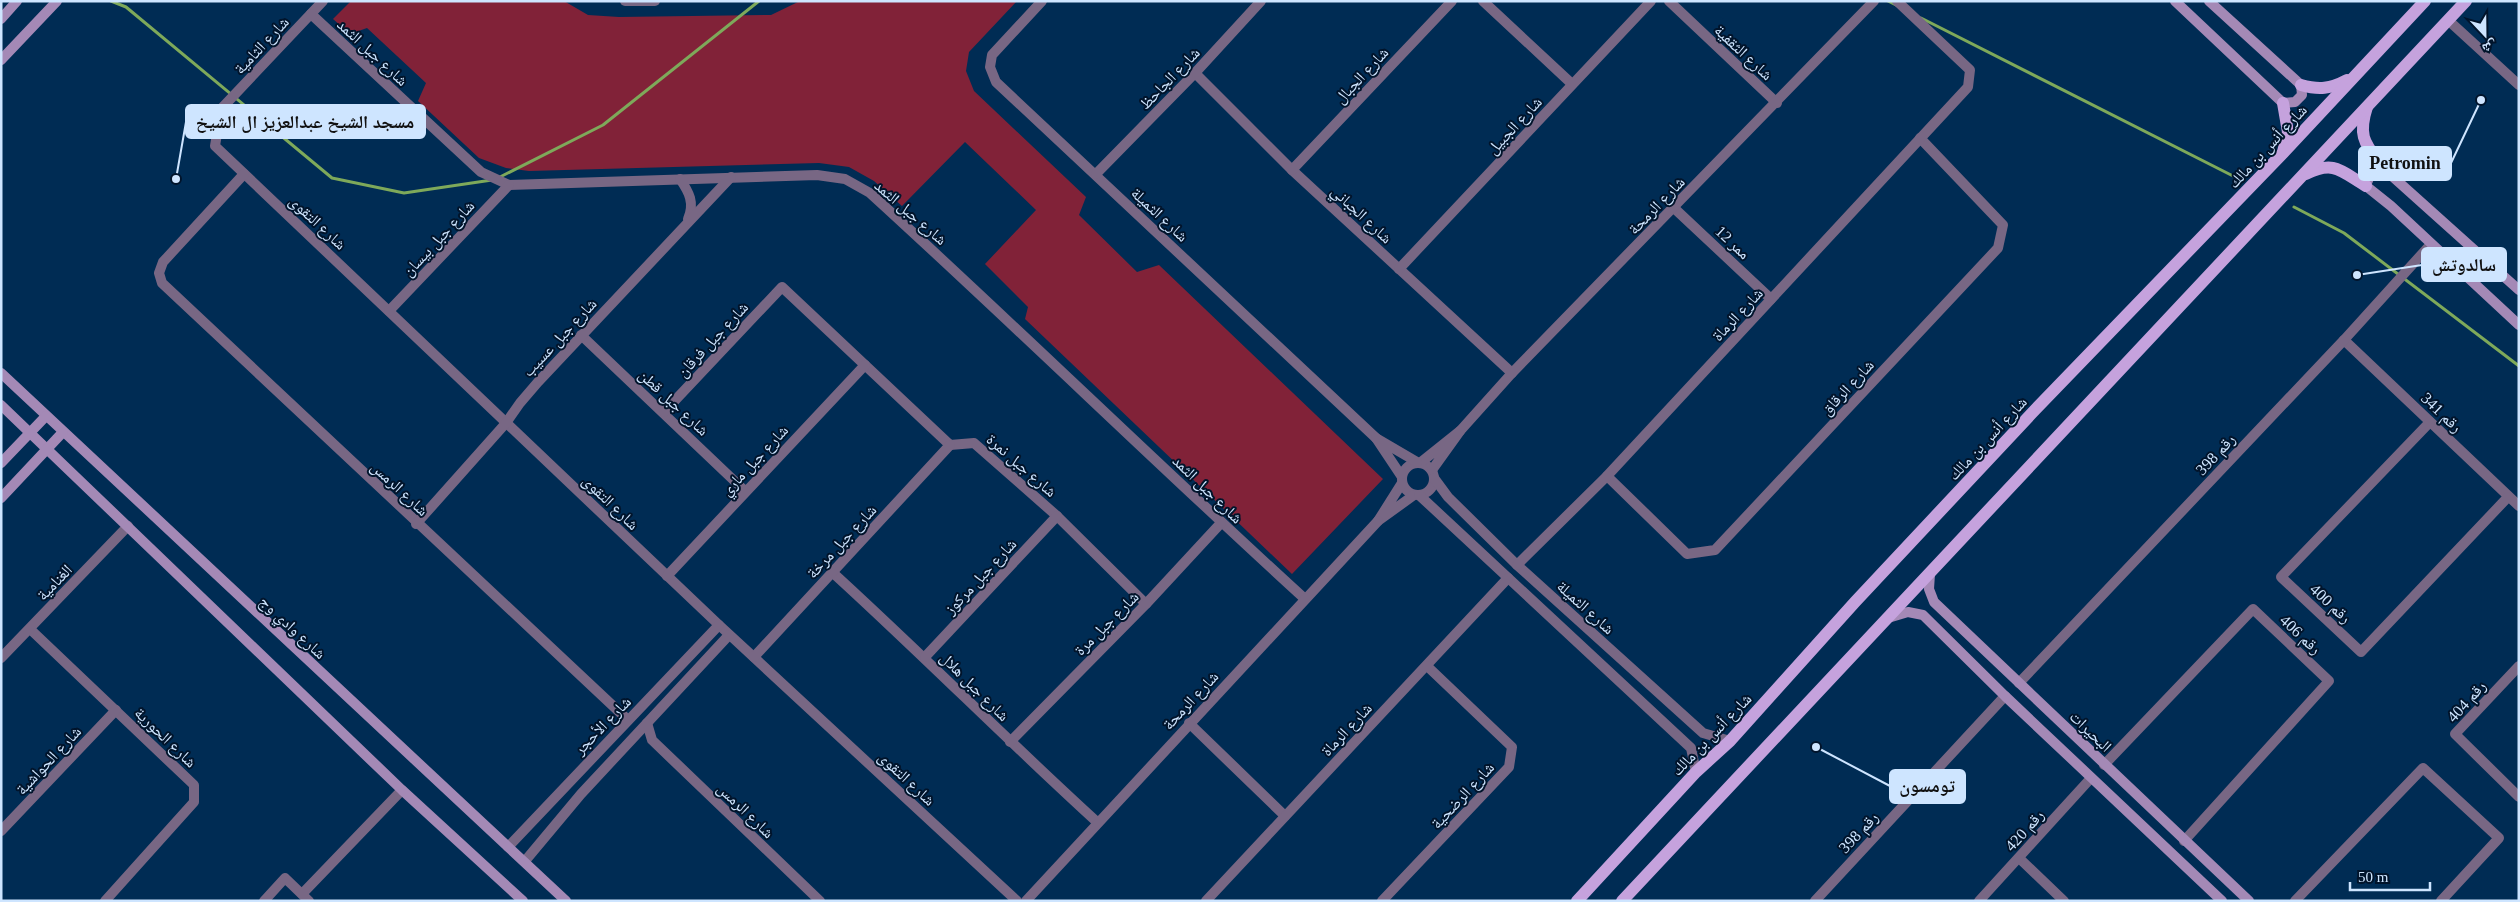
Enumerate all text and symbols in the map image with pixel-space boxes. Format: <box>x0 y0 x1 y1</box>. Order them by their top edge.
north arrow <box>2460 10 2510 60</box>
street label: شارع الثامية <box>231 13 294 79</box>
street label: شارع جبل الثمد <box>333 16 411 91</box>
street label: شارع الثقفية <box>1710 21 1776 85</box>
text: ش <box>2479 36 2499 56</box>
street label: شارع الجاحظ <box>1136 44 1204 114</box>
street label: شارع الجبال <box>1331 44 1393 108</box>
street label: شارع الجبيل <box>1484 93 1547 159</box>
street label: شارع أنس بن مالك <box>2224 101 2312 193</box>
callout: مسجد الشيخ عبدالعزيز ال الشيخ <box>186 105 425 138</box>
text: مسجد الشيخ عبدالعزيز ال الشيخ <box>196 112 414 134</box>
callout: Petromin <box>2359 147 2451 180</box>
text: Petromin <box>2369 153 2441 173</box>
street label: شارع الرمحة <box>1625 173 1689 239</box>
street label: شارع جبل الثمد <box>870 176 950 250</box>
street label: شارع الجباني <box>1325 182 1395 250</box>
street label: شارع الثميلة <box>1127 184 1191 246</box>
street label: شارع التقوى <box>285 192 349 254</box>
street label: شارع جبل بيسان <box>399 197 479 281</box>
street label: ممر 12 <box>1711 222 1753 263</box>
callout: سالدوتش <box>2422 248 2506 281</box>
text: سالدوتش <box>2432 255 2496 276</box>
street label: شارع الرماة <box>1709 284 1768 346</box>
street label: شارع جبل عسيب <box>519 295 601 381</box>
street label: شارع جبل فرقان <box>673 298 753 382</box>
street label: شارع الرقاق <box>1818 356 1879 420</box>
street label: شارع جبل قطن <box>634 366 712 440</box>
street label: رقم 341 <box>2417 389 2465 437</box>
street label: شارع أنس بن مالك <box>1944 393 2032 485</box>
street label: شارع جبل ماري <box>717 422 794 502</box>
street label: رقم 398 <box>2192 430 2240 480</box>
street label: شارع جبل نمرة <box>982 431 1060 502</box>
street label: شارع جبل الثمد <box>1168 452 1246 528</box>
street label: شارع الرمس <box>366 458 432 520</box>
street label: شارع التقوى <box>578 472 642 535</box>
street label: شارع جبل مرخة <box>803 501 881 583</box>
street label: شارع جبل مركوز <box>940 535 1021 620</box>
street label: الغنامية <box>33 561 76 604</box>
street label: شارع الثميلة <box>1552 577 1618 639</box>
street label: رقم 400 <box>2305 580 2355 628</box>
street label: شارع جبل مرة <box>1071 588 1143 660</box>
street label: شارع وادي وج <box>253 593 329 665</box>
street label: رقم 406 <box>2275 611 2325 659</box>
street label: شارع جبل هلال <box>935 648 1013 726</box>
street label: شارع الرمحة <box>1159 668 1223 734</box>
street label: رقم 404 <box>2444 677 2491 727</box>
street label: شارع أنس بن مالك <box>1667 689 1756 780</box>
street label: شارع الأحجر <box>570 693 636 760</box>
street label: شارع الرماة <box>1318 699 1377 761</box>
street label: شارع الحورية <box>130 704 200 772</box>
street label: البحيرات <box>2066 708 2115 756</box>
street label: شارع الحواشية <box>12 723 86 799</box>
street label: شارع التقوى <box>874 748 938 810</box>
street label: شارع الرضحية <box>1427 759 1499 833</box>
callout: تومسون <box>1890 770 1965 803</box>
text: تومسون <box>1899 776 1955 797</box>
street label: شارع الرمس <box>713 779 777 843</box>
street label: رقم 420 <box>2002 806 2049 856</box>
street label: رقم 398 <box>1835 808 1883 858</box>
scale bar <box>2350 860 2430 892</box>
text: 50 m <box>2358 869 2389 885</box>

